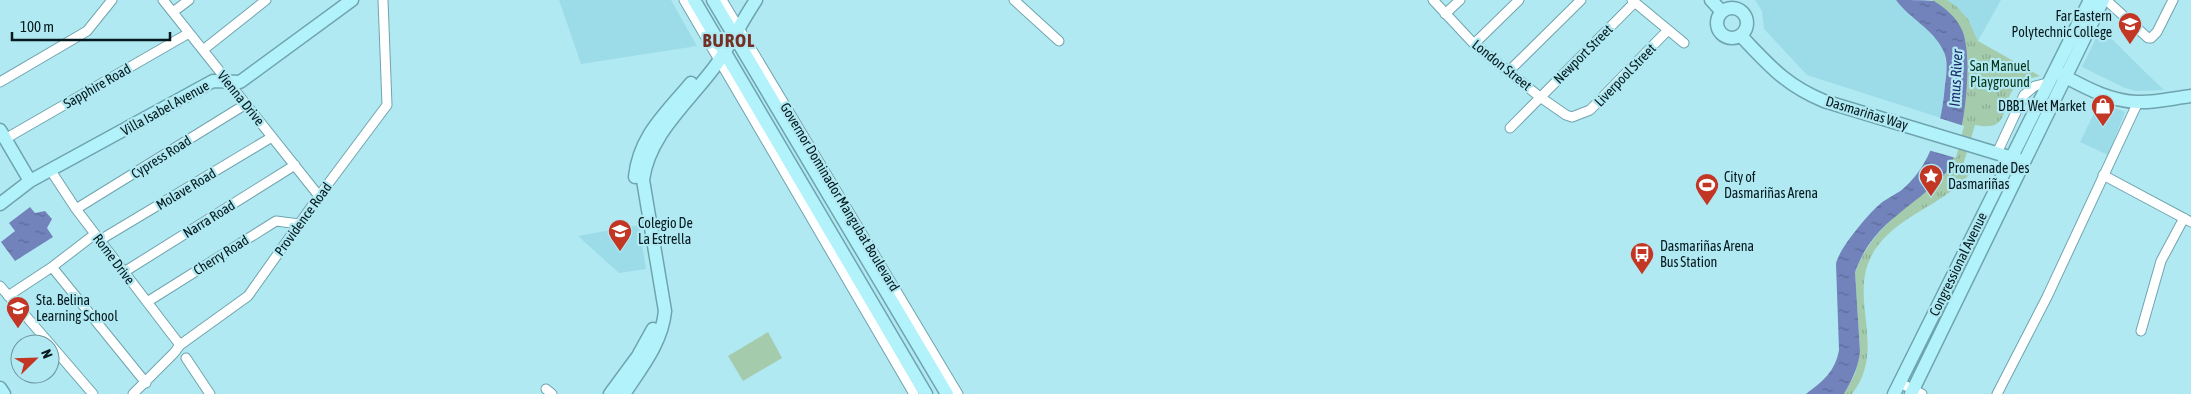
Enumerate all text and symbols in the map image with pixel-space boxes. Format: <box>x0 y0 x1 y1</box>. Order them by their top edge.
place label: Far Eastern Polytechnic College <box>2011 8 2112 40</box>
scale bar <box>12 10 170 42</box>
school or university icon: Far Eastern Polytechnic College <box>2117 11 2143 45</box>
text: 100 m <box>20 18 54 35</box>
street label: Newport Street <box>1550 21 1616 87</box>
district label: BUROL <box>703 29 755 51</box>
street label: London Street <box>1469 36 1535 94</box>
street label: Liverpool Street <box>1591 40 1659 110</box>
water label: Imus River <box>1946 48 1966 107</box>
park label: San Manuel Playground <box>1970 58 2031 90</box>
street label: Sapphire Road <box>61 60 133 112</box>
street label: Vienna Drive <box>214 67 268 129</box>
street label: Villa Isabel Avenue <box>118 77 212 139</box>
street label: Dasmariñas Way <box>1824 93 1910 133</box>
shop icon: DBB1 Wet Market <box>2090 93 2116 127</box>
place label: DBB1 Wet Market <box>1998 98 2086 114</box>
street label: Governor Dominador Mangubat Boulevard <box>777 100 903 294</box>
street label: Cypress Road <box>128 132 194 182</box>
place label: Promenade Des Dasmariñas <box>1948 160 2029 192</box>
place icon: Promenade Des Dasmariñas <box>1918 163 1944 197</box>
street label: Molave Road <box>153 165 219 213</box>
place label: City of Dasmariñas Arena <box>1724 169 1818 201</box>
sports icon: City of Dasmariñas Arena <box>1694 172 1720 206</box>
street label: Providence Road <box>271 179 335 259</box>
street label: Narra Road <box>180 197 238 241</box>
street label: Congressional Avenue <box>1926 209 1990 319</box>
place label: Colegio De La Estrella <box>638 215 693 247</box>
school or university icon: Colegio De La Estrella <box>607 218 633 252</box>
street label: Rome Drive <box>90 231 138 287</box>
street label: Cherry Road <box>190 232 252 278</box>
place label: Dasmariñas Arena Bus Station <box>1660 238 1754 270</box>
bus stop icon: Dasmariñas Arena Bus Station <box>1629 241 1655 275</box>
place label: Sta. Belina Learning School <box>36 292 118 324</box>
school or university icon: Sta. Belina Learning School <box>5 295 31 329</box>
north arrow <box>10 334 60 384</box>
text: N <box>38 347 56 361</box>

